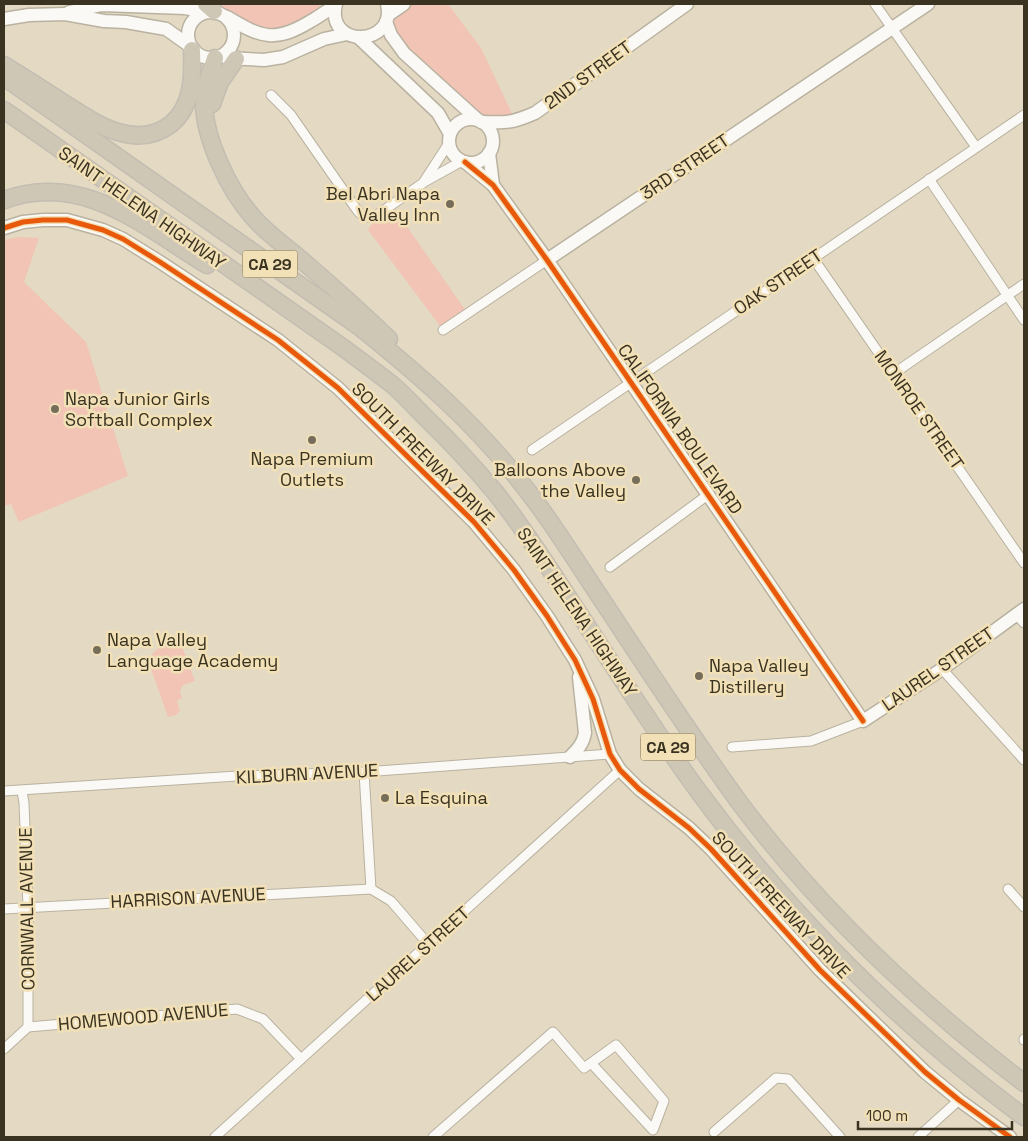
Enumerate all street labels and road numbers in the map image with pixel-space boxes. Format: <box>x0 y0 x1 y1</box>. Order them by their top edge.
street label: 2ND STREET <box>539 35 636 114</box>
street label: 3RD STREET <box>636 128 734 205</box>
street label: SAINT HELENA HIGHWAY <box>54 141 230 274</box>
street label: OAK STREET <box>729 243 827 320</box>
road number: CA 29 <box>242 250 298 278</box>
street label: CALIFORNIA BOULEVARD <box>613 339 748 518</box>
street label: MONROE STREET <box>870 345 970 474</box>
street label: SOUTH FREEWAY DRIVE <box>347 377 500 530</box>
street label: SAINT HELENA HIGHWAY <box>512 523 643 701</box>
street label: LAUREL STREET <box>877 621 999 716</box>
road number: CA 29 <box>640 734 696 760</box>
street label: KILBURN AVENUE <box>235 758 379 789</box>
street label: SOUTH FREEWAY DRIVE <box>707 826 856 983</box>
street label: CORNWALL AVENUE <box>14 827 39 991</box>
street label: HARRISON AVENUE <box>110 882 266 913</box>
street label: LAUREL STREET <box>361 901 475 1006</box>
street label: HOMEWOOD AVENUE <box>57 998 229 1035</box>

